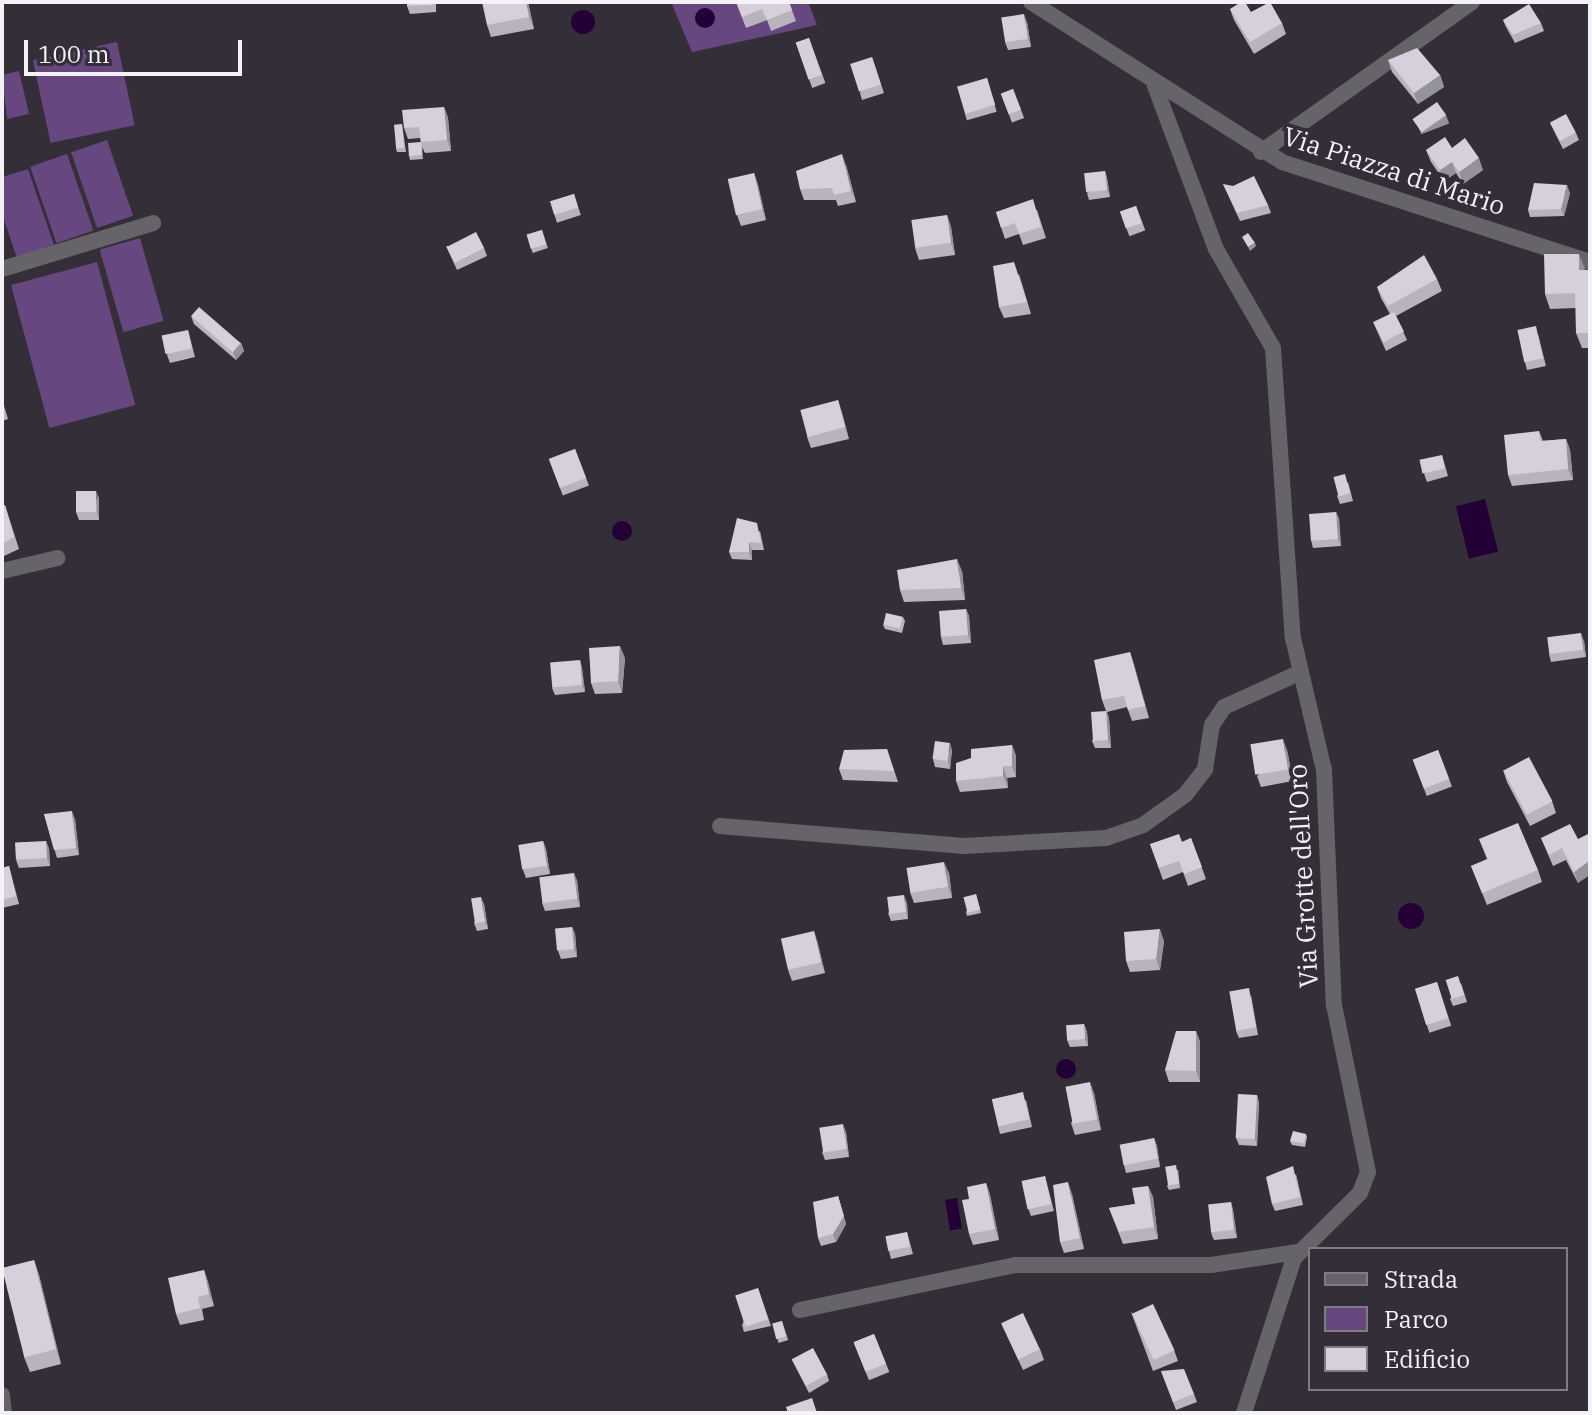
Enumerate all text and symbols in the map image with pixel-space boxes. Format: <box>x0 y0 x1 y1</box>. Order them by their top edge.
scale bar <box>28 24 246 74</box>
text: 100 m <box>38 38 110 70</box>
street label: Via Piazza di Mario <box>1279 120 1509 222</box>
street label: Via Grotte dell'Oro <box>1282 763 1324 989</box>
legend <box>1308 1247 1568 1391</box>
text: Strada <box>1384 1263 1458 1295</box>
text: Parco <box>1384 1303 1448 1335</box>
text: Edificio <box>1384 1343 1470 1375</box>

